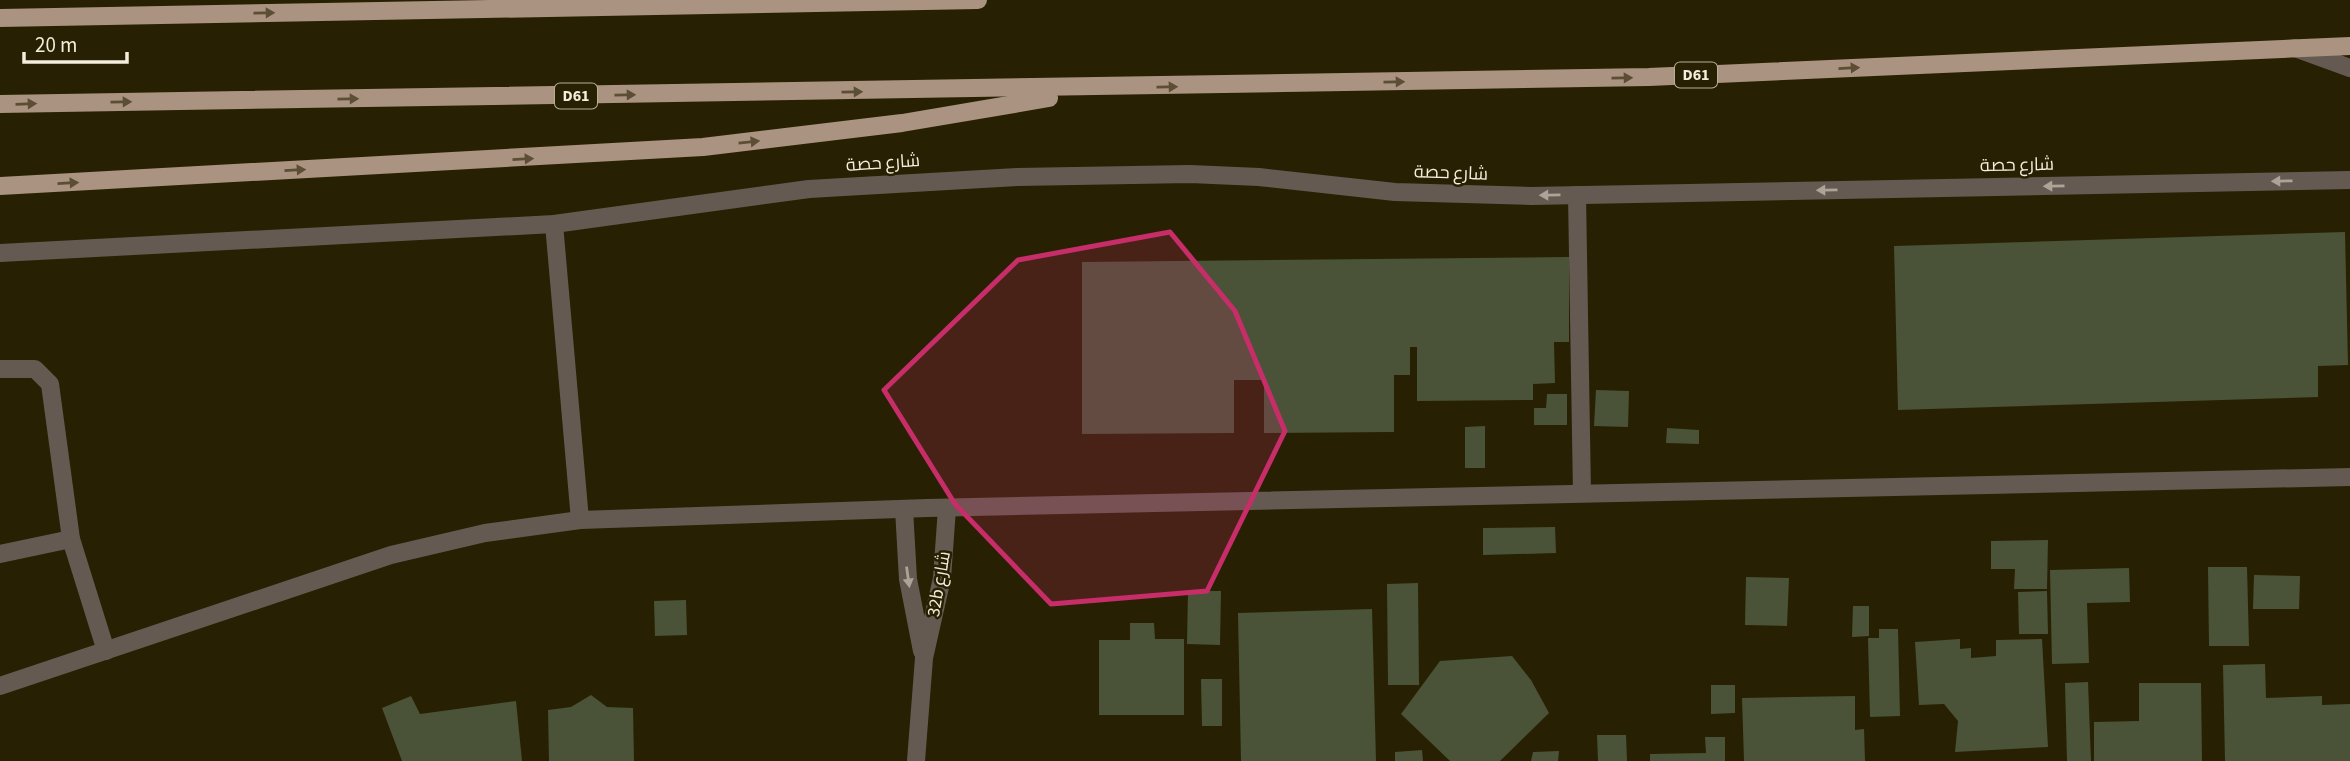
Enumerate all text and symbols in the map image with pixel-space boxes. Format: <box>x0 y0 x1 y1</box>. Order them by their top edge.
one-way arrow <box>253 8 275 19</box>
scale bar <box>24 21 128 65</box>
text: 20 m <box>35 30 77 60</box>
road number: D61 <box>1675 62 1717 88</box>
one-way arrow <box>1838 62 1860 73</box>
one-way arrow <box>1611 72 1633 83</box>
one-way arrow <box>1384 77 1406 88</box>
one-way arrow <box>1156 81 1178 93</box>
road number: D61 <box>555 83 597 108</box>
one-way arrow <box>842 86 864 98</box>
one-way arrow <box>614 89 636 101</box>
one-way arrow <box>338 93 360 105</box>
one-way arrow <box>110 96 132 108</box>
one-way arrow <box>16 98 38 109</box>
one-way arrow <box>738 136 760 147</box>
street label: شارع حصة <box>845 148 921 178</box>
street label: شارع حصة <box>1980 152 2054 178</box>
one-way arrow <box>512 154 534 165</box>
street label: شارع حصة <box>1413 159 1489 187</box>
one-way arrow <box>285 164 307 175</box>
one-way arrow <box>2271 176 2293 187</box>
one-way arrow <box>57 177 79 188</box>
one-way arrow <box>2043 180 2065 191</box>
one-way arrow <box>1816 184 1838 196</box>
one-way arrow <box>1539 190 1561 201</box>
street label: 32b شارع <box>921 549 957 619</box>
one-way arrow <box>903 567 914 589</box>

